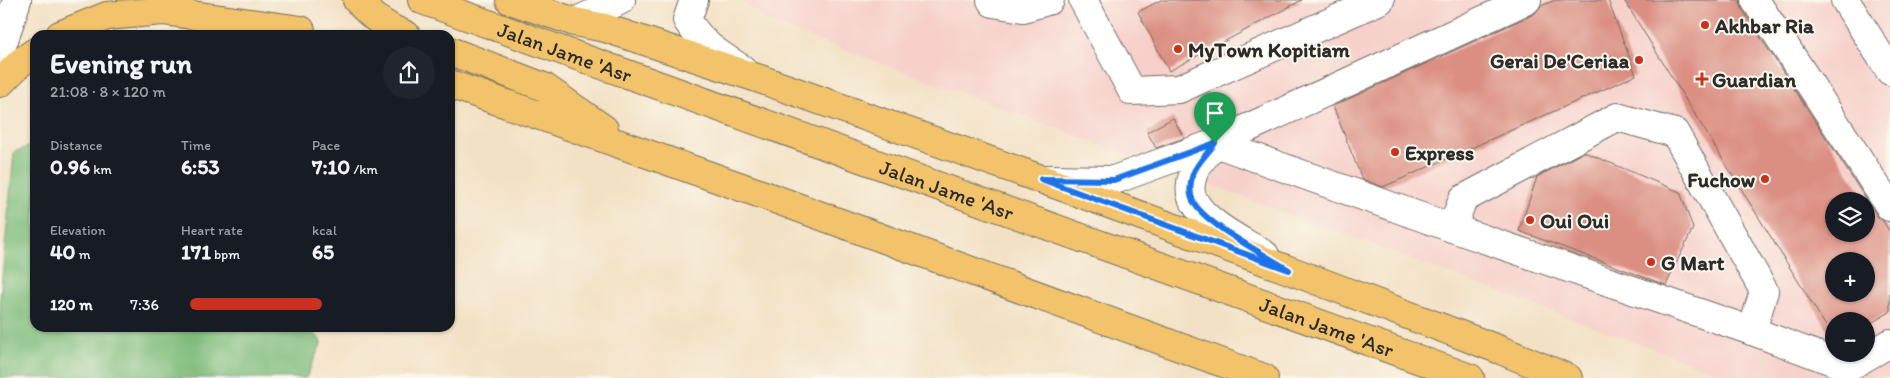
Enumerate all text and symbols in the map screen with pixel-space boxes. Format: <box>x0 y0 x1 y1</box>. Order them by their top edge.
place label: Akhbar Ria <box>1714 13 1815 38</box>
street label: Jalan Jame 'Asr <box>495 16 635 87</box>
marker: Akhbar Ria <box>1699 19 1711 31</box>
place label: MyTown Kopitiam <box>1188 37 1350 63</box>
marker: MyTown Kopitiam <box>1172 43 1184 55</box>
text: Evening run <box>50 46 192 80</box>
button: share <box>383 47 435 99</box>
place label: Gerai De'Ceriaa <box>1490 48 1630 73</box>
marker: Gerai De'Ceriaa <box>1633 54 1645 66</box>
place label: Guardian <box>1712 67 1796 92</box>
marker: Guardian <box>1696 73 1708 85</box>
text: 21:08 · 8 × 120 m <box>50 82 166 101</box>
pin <box>1194 92 1236 143</box>
icon: arrive <box>1201 99 1229 127</box>
text: Distance <box>50 137 102 154</box>
text: Time <box>181 137 211 154</box>
text: Pace <box>312 137 340 154</box>
place label: Express <box>1405 140 1474 166</box>
marker: Express <box>1389 146 1401 158</box>
text: 0.96 <box>50 154 90 179</box>
text: 6:53 <box>181 154 220 179</box>
text: 7:10 <box>312 154 350 179</box>
street label: Jalan Jame 'Asr <box>876 154 1017 225</box>
text: km <box>90 161 112 178</box>
text: /km <box>350 161 378 178</box>
place label: Fuchow <box>1687 167 1756 192</box>
marker: Fuchow <box>1759 173 1771 185</box>
map controls <box>1825 192 1875 362</box>
button: layers <box>1825 192 1875 242</box>
place label: Oui Oui <box>1540 208 1609 233</box>
marker: Oui Oui <box>1524 214 1536 226</box>
text: Elevation <box>50 222 106 239</box>
text: Heart rate <box>181 222 243 239</box>
text: kcal <box>312 222 337 239</box>
text: 40 <box>50 239 76 264</box>
text: 171 <box>181 239 211 264</box>
text: 65 <box>312 239 334 264</box>
text: m <box>76 246 91 263</box>
text: bpm <box>211 246 240 263</box>
place label: G Mart <box>1661 250 1724 275</box>
button: + <box>1825 252 1875 302</box>
marker: G Mart <box>1645 256 1657 268</box>
street label: Jalan Jame 'Asr <box>1257 291 1397 362</box>
text: 120 m <box>50 295 93 314</box>
text: 7:36 <box>130 295 159 314</box>
button: − <box>1825 312 1875 362</box>

